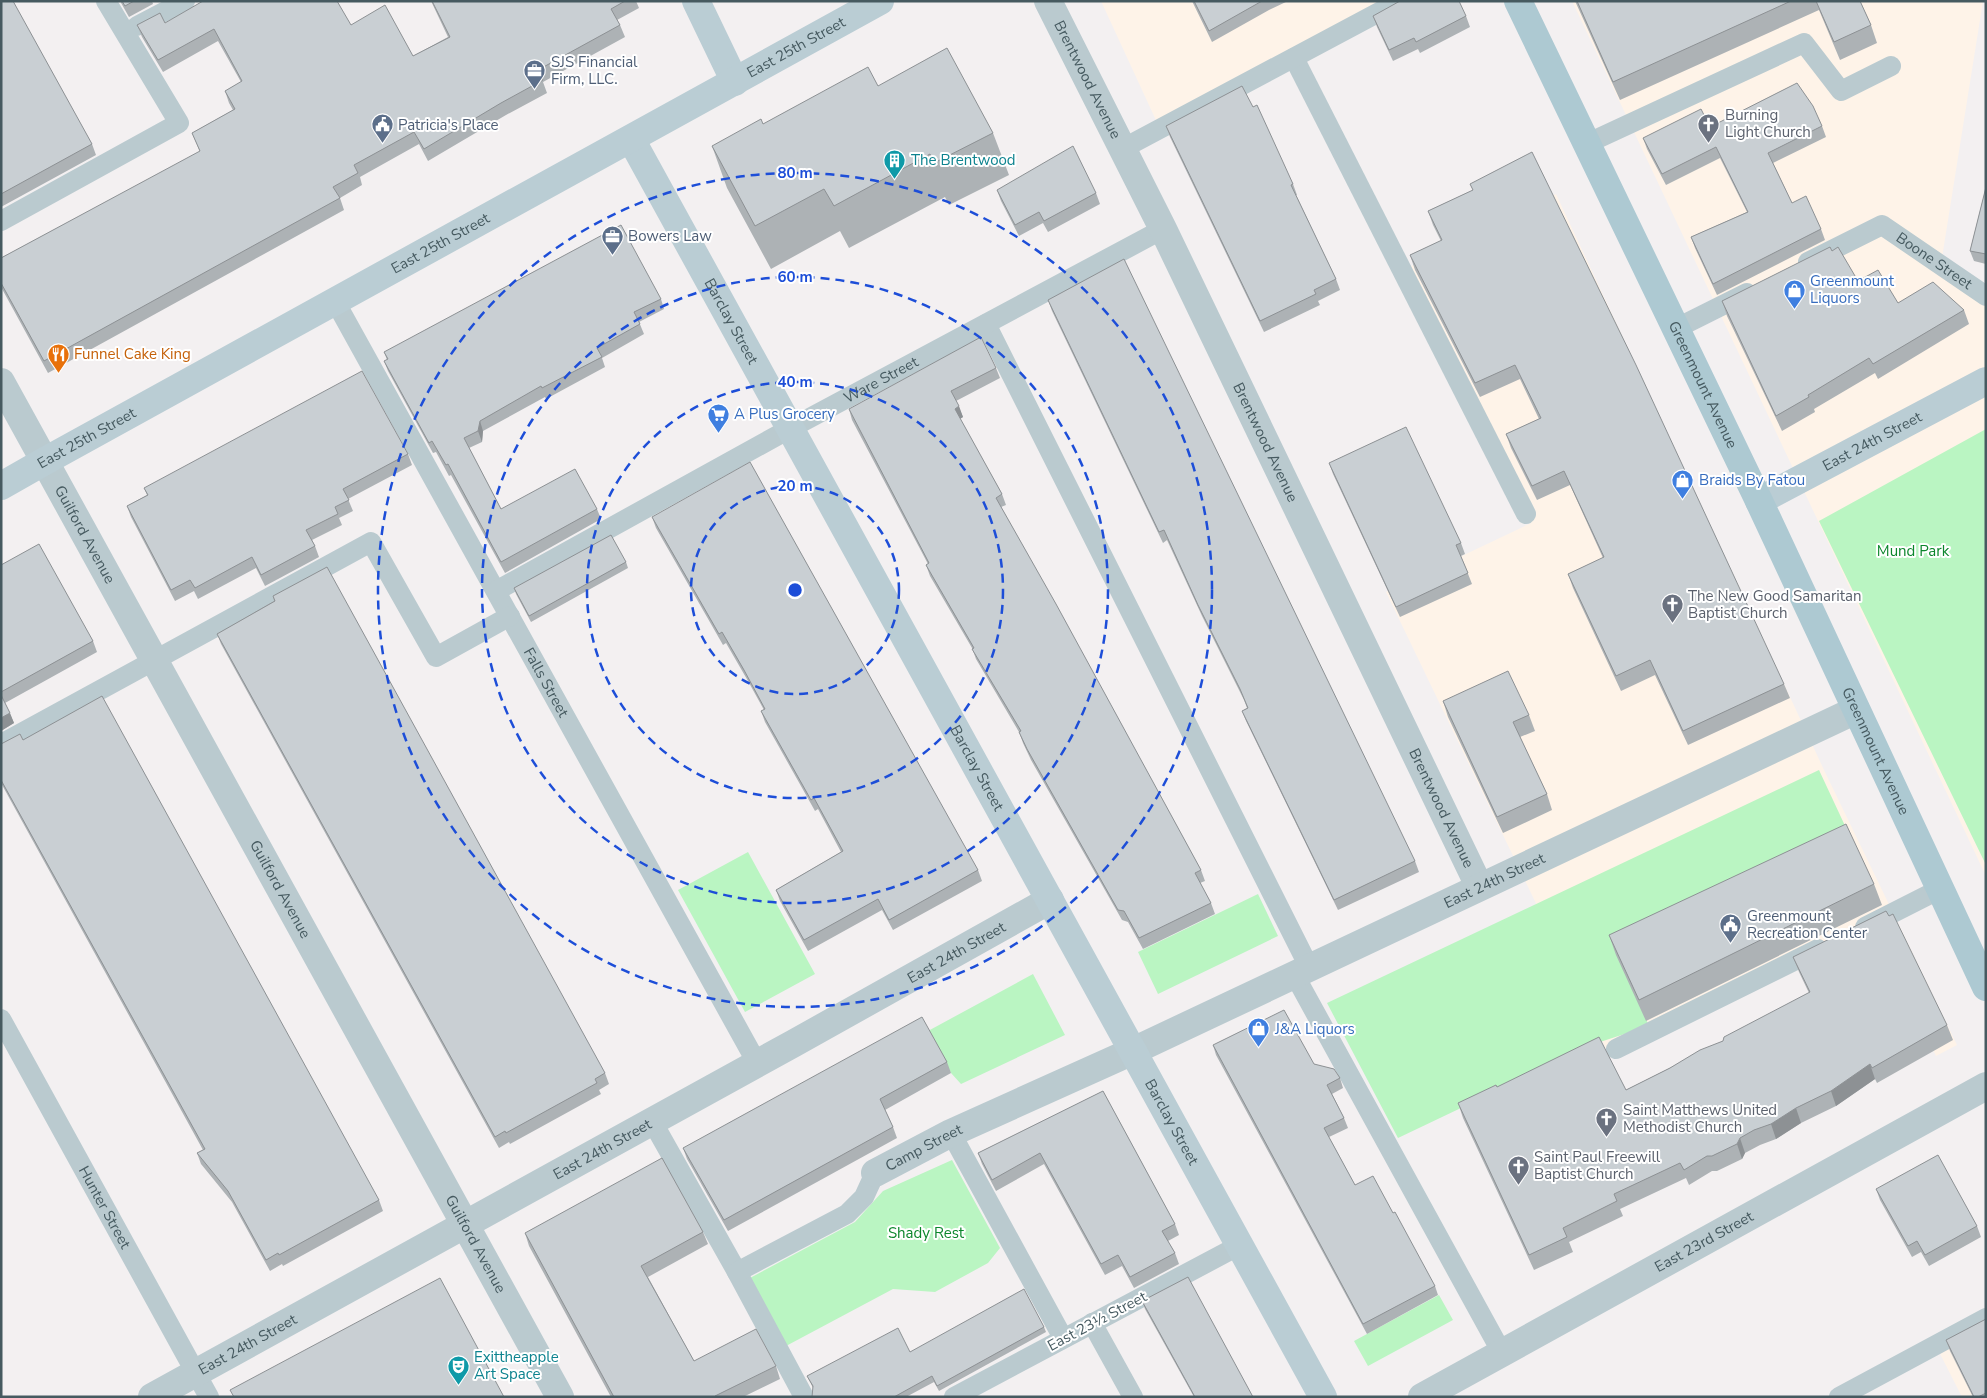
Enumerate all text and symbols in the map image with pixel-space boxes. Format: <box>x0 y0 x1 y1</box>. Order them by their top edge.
street label: East 25th Street <box>743 12 849 82</box>
street label: Brentwood Avenue <box>1049 17 1126 142</box>
place label: SJS Financial Firm, LLC. <box>551 52 638 89</box>
office icon: SJS Financial Firm, LLC. <box>523 59 547 90</box>
place label: Burning Light Church <box>1725 105 1811 142</box>
church icon: Burning Light Church <box>1697 112 1721 143</box>
public building icon: Patricia's Place <box>370 113 394 144</box>
place label: Patricia's Place <box>398 115 499 135</box>
building icon: The Brentwood <box>883 148 907 179</box>
place label: The Brentwood <box>911 150 1016 170</box>
text: 80 m <box>777 163 813 183</box>
street label: East 25th Street <box>388 208 494 278</box>
office icon: Bowers Law <box>600 224 624 255</box>
place label: Bowers Law <box>628 226 712 246</box>
street label: Boone Street <box>1892 228 1977 294</box>
text: 60 m <box>777 267 813 287</box>
place label: Greenmount Liquors <box>1810 271 1895 308</box>
street label: Barclay Street <box>700 275 763 368</box>
shop icon: Greenmount Liquors <box>1782 278 1806 309</box>
street label: Greenmount Avenue <box>1664 318 1742 452</box>
restaurant icon: Funnel Cake King <box>46 342 70 373</box>
place label: Funnel Cake King <box>74 344 191 364</box>
street label: Ware Street <box>840 351 922 408</box>
text: 40 m <box>777 372 813 392</box>
street label: Brentwood Avenue <box>1228 379 1303 505</box>
supermarket icon: A Plus Grocery <box>706 402 730 433</box>
street label: East 25th Street <box>34 403 140 473</box>
place label: A Plus Grocery <box>734 404 835 424</box>
street label: East 24th Street <box>1819 406 1926 476</box>
shop icon: Braids By Fatou <box>1671 468 1695 499</box>
place label: Braids By Fatou <box>1699 470 1805 490</box>
text: 20 m <box>777 476 813 496</box>
street label: Guilford Avenue <box>50 482 120 587</box>
park label: Mund Park <box>1877 541 1950 561</box>
centre of rings <box>786 581 804 599</box>
place label: The New Good Samaritan Baptist Church <box>1688 586 1862 623</box>
church icon: The New Good Samaritan Baptist Church <box>1660 593 1684 624</box>
street label: Falls Street <box>519 644 574 722</box>
street label: Greenmount Avenue <box>1837 684 1914 818</box>
street label: Barclay Street <box>945 722 1009 815</box>
street label: Brentwood Avenue <box>1404 745 1479 871</box>
street label: Guilford Avenue <box>245 836 315 942</box>
street label: East 24th Street <box>1441 848 1549 913</box>
place label: Greenmount Recreation Center <box>1747 906 1868 943</box>
public building icon: Greenmount Recreation Center <box>1719 913 1743 944</box>
street label: East 24th Street <box>904 917 1010 988</box>
shop icon: J&A Liquors <box>1247 1017 1271 1048</box>
place label: J&A Liquors <box>1274 1019 1355 1039</box>
street label: Barclay Street <box>1140 1076 1204 1169</box>
place label: Saint Matthews United Methodist Church <box>1623 1100 1777 1137</box>
church icon: Saint Matthews United Methodist Church <box>1595 1107 1619 1138</box>
street label: East 24th Street <box>550 1114 656 1184</box>
street label: Camp Street <box>882 1119 966 1176</box>
place label: Saint Paul Freewill Baptist Church <box>1534 1147 1661 1184</box>
church icon: Saint Paul Freewill Baptist Church <box>1506 1154 1530 1185</box>
street label: Hunter Street <box>74 1162 136 1253</box>
street label: Guilford Avenue <box>441 1191 511 1297</box>
street label: East 23rd Street <box>1651 1206 1758 1277</box>
park label: Shady Rest <box>888 1223 965 1243</box>
street label: East 23½ Street <box>1044 1286 1151 1356</box>
street label: East 24th Street <box>195 1309 301 1380</box>
place label: Exittheapple Art Space <box>474 1347 559 1384</box>
theatre icon: Exittheapple Art Space <box>446 1354 470 1385</box>

